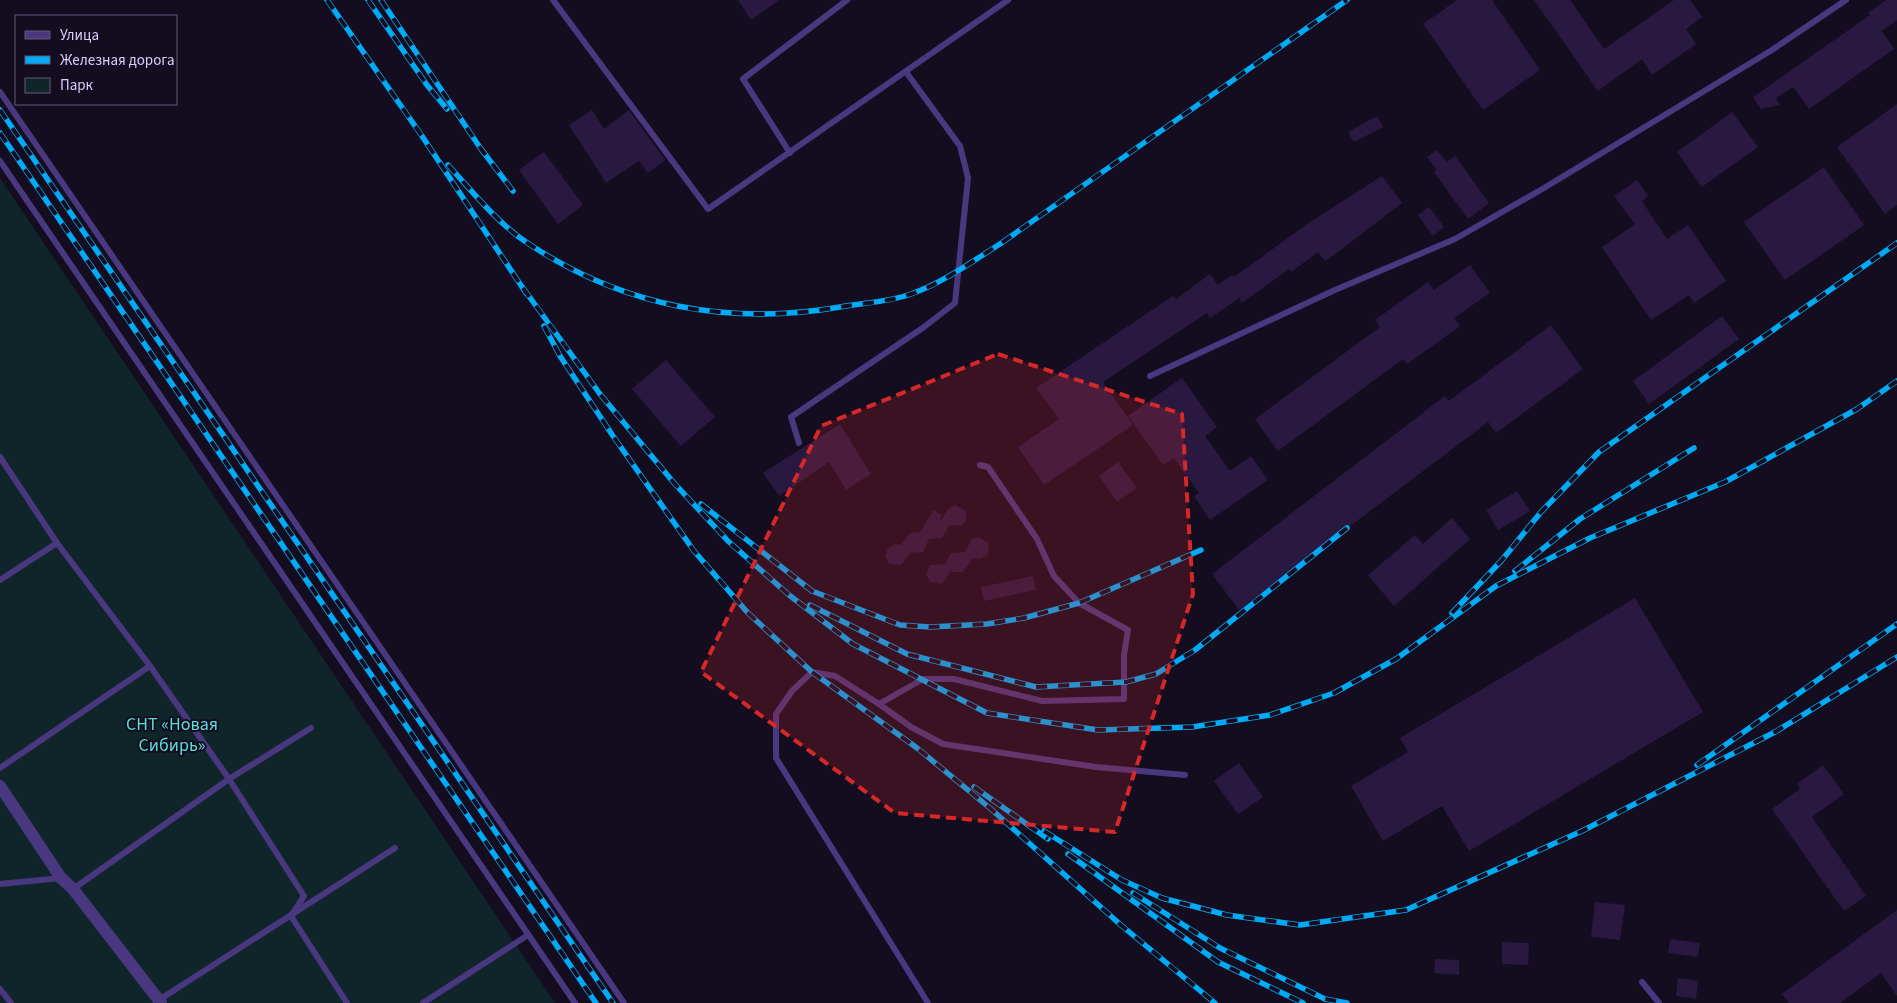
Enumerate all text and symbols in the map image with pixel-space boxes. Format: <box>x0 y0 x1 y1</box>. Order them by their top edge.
legend <box>15 15 178 105</box>
text: Улица <box>60 25 99 46</box>
text: Железная дорога <box>60 50 175 71</box>
text: Парк <box>60 75 94 96</box>
park label: СНТ «Новая Сибирь» <box>126 712 218 758</box>

